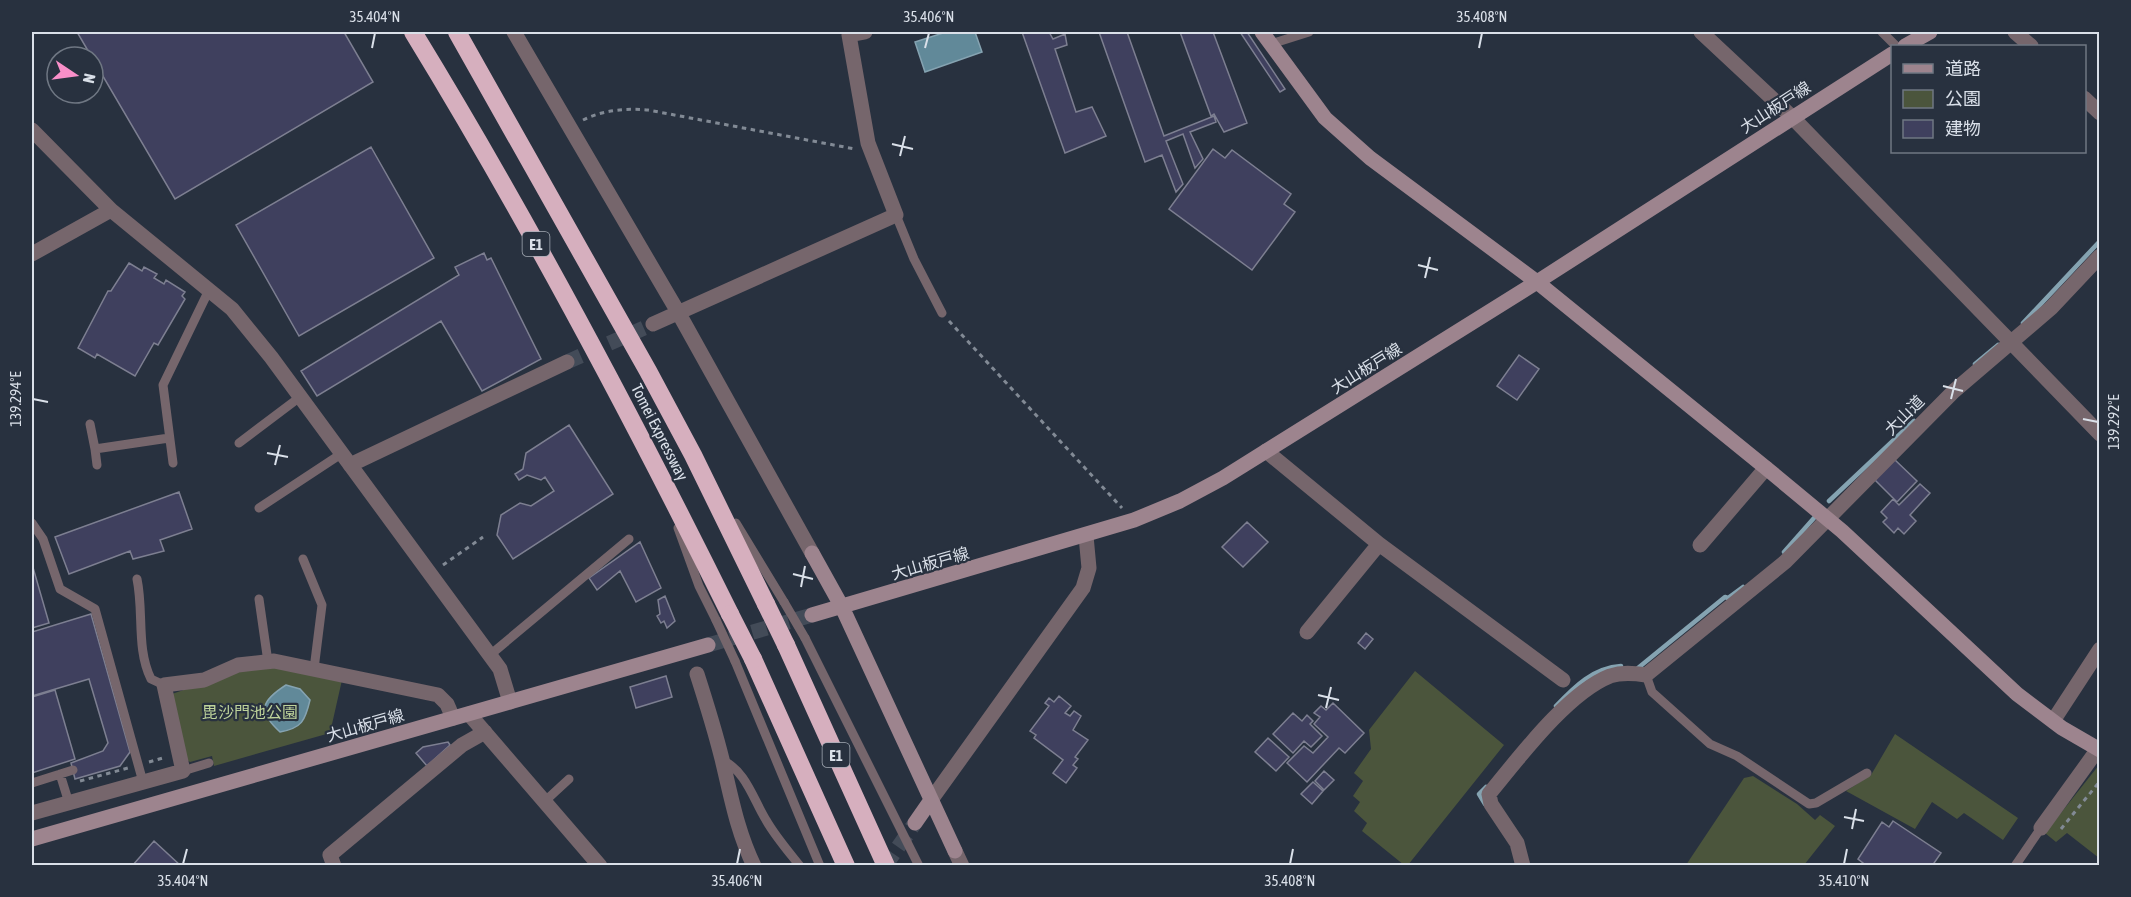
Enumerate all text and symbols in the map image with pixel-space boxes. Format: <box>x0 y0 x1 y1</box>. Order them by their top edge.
text: 35.404°N <box>350 8 400 25</box>
text: 35.406°N <box>904 8 954 25</box>
text: 35.408°N <box>1457 8 1507 25</box>
north arrow <box>45 45 105 105</box>
legend <box>1891 45 2086 153</box>
text: 道路 <box>1945 58 1981 79</box>
text: N <box>80 72 99 85</box>
street label: 大山板戸線 <box>1737 78 1813 136</box>
text: 公園 <box>1945 88 1981 109</box>
text: 建物 <box>1945 118 1981 139</box>
road number: E1 <box>522 232 550 256</box>
street label: 大山板戸線 <box>1327 339 1405 397</box>
text: 139.294°E <box>7 371 24 427</box>
street label: Tomei Expressway <box>627 381 692 484</box>
street label: 大山道 <box>1881 392 1927 438</box>
text: 139.292°E <box>2105 394 2122 450</box>
street label: 大山板戸線 <box>889 543 971 583</box>
park label: 毘沙門池公園 <box>202 703 298 721</box>
street label: 大山板戸線 <box>324 705 406 745</box>
road number: E1 <box>822 743 850 767</box>
text: 35.404°N <box>158 872 208 889</box>
text: 35.406°N <box>712 872 762 889</box>
text: 35.408°N <box>1265 872 1315 889</box>
text: 35.410°N <box>1819 872 1869 889</box>

